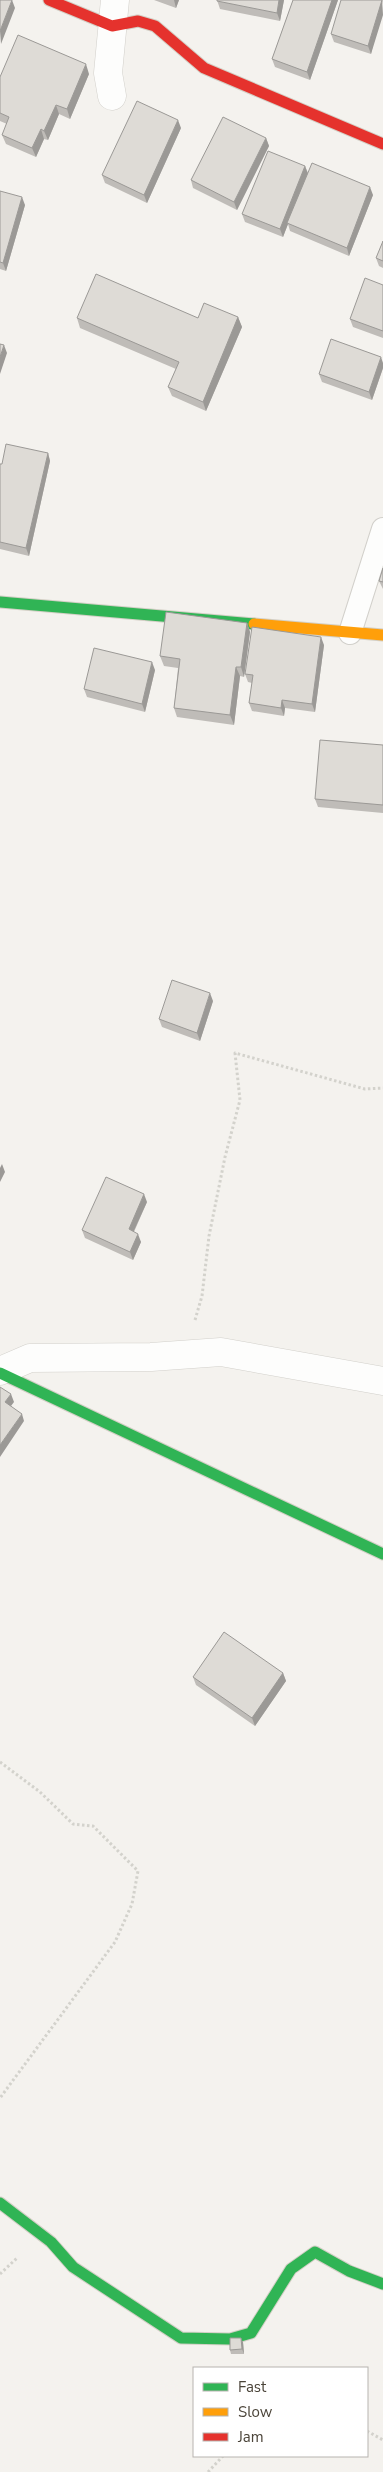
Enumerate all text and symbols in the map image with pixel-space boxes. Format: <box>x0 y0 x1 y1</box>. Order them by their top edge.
legend <box>193 2367 368 2457</box>
text: Fast <box>238 2377 267 2397</box>
text: Slow <box>238 2402 273 2422</box>
text: Jam <box>237 2427 264 2447</box>

